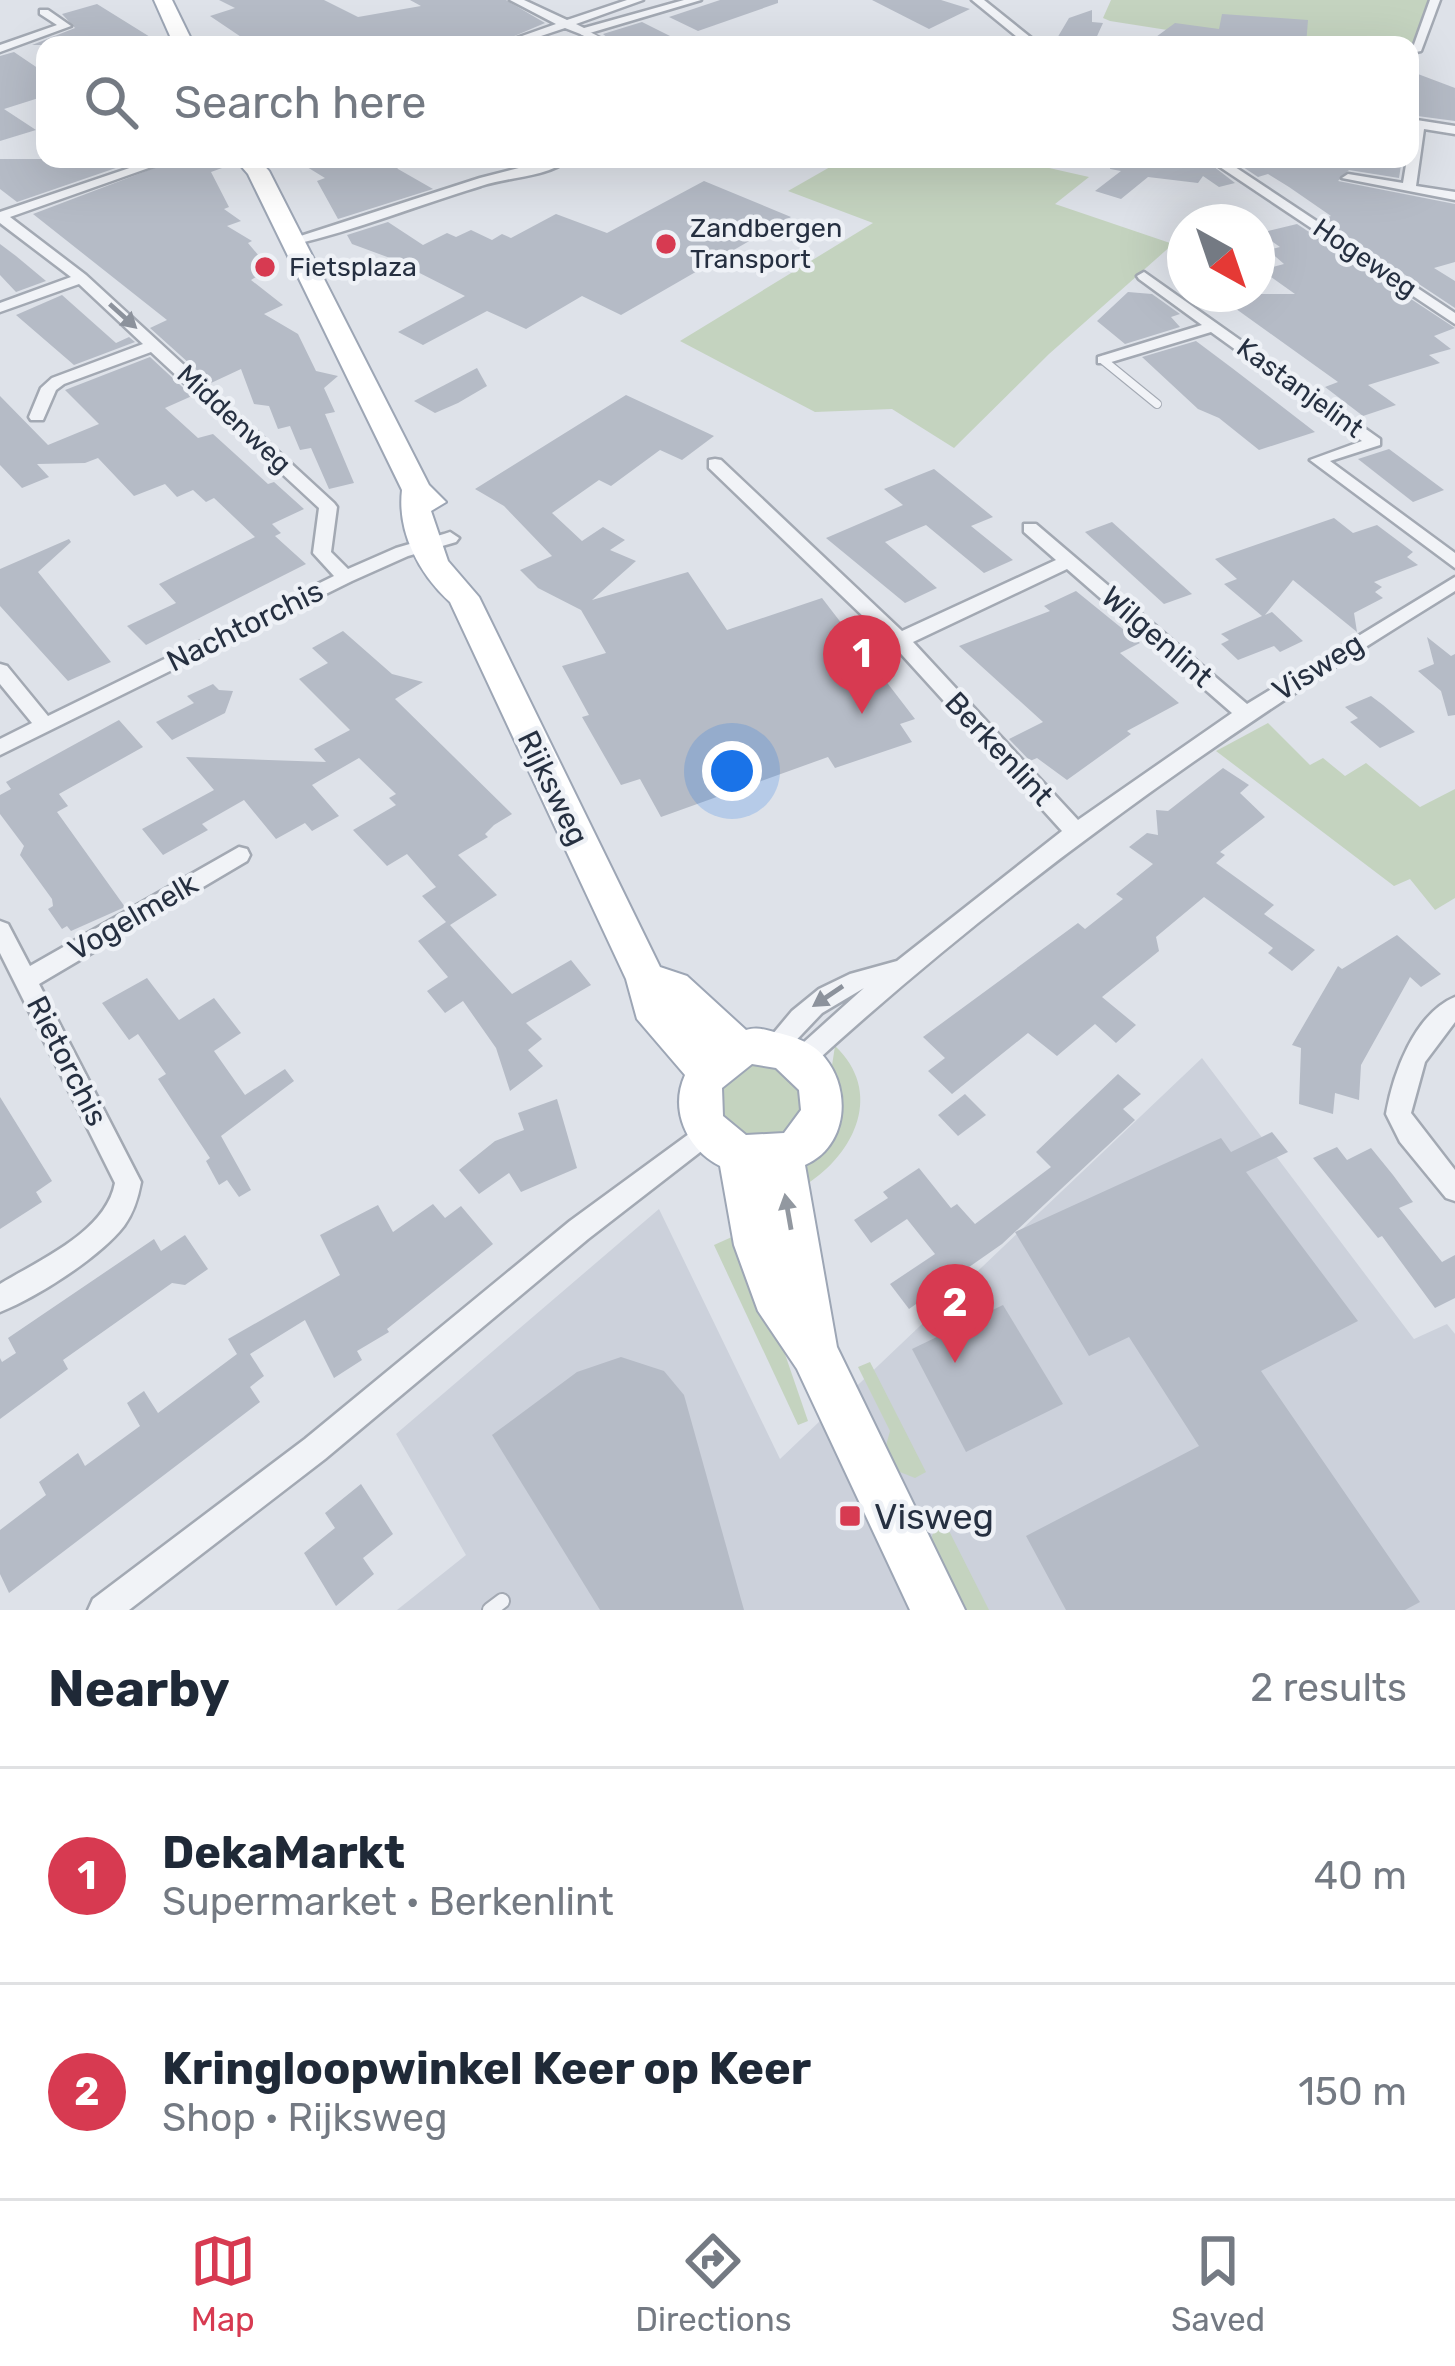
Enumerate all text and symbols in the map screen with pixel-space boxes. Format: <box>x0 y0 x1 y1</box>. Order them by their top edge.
search box <box>36 36 1419 168</box>
icon: search <box>78 69 144 135</box>
text: Search here <box>174 76 426 129</box>
north arrow <box>1167 204 1275 312</box>
place label: Zandbergen Transport <box>690 212 842 275</box>
street label: Hogeweg <box>1307 212 1423 304</box>
marker: Zandbergen Transport <box>653 231 679 257</box>
place label: Fietsplaza <box>289 251 417 283</box>
marker: Fietsplaza <box>252 254 278 280</box>
one-way arrow <box>109 302 138 329</box>
street label: Kastanjelint <box>1231 331 1369 445</box>
street label: Middenweg <box>170 358 298 480</box>
street label: Nachtorchis <box>161 573 329 679</box>
street label: Wilgenlint <box>1094 579 1220 695</box>
pin: 1 <box>823 615 901 714</box>
street label: Visweg <box>1266 625 1370 709</box>
street label: Berkenlint <box>937 685 1061 813</box>
street label: Rijksweg <box>510 725 596 851</box>
your location <box>702 741 762 801</box>
street label: Vogelmelk <box>62 865 205 968</box>
one-way arrow <box>811 985 844 1007</box>
street label: Rietorchis <box>19 990 115 1132</box>
one-way arrow <box>779 1193 798 1230</box>
pin: 2 <box>916 1264 994 1363</box>
place label: Visweg <box>874 1495 994 1538</box>
marker: Visweg <box>837 1503 863 1529</box>
text: Nearby <box>48 1658 230 1719</box>
text: 2 results <box>1250 1665 1407 1711</box>
text: DekaMarkt <box>162 1826 405 1879</box>
text: 1 <box>77 1853 97 1899</box>
text: 40 m <box>1314 1853 1407 1899</box>
text: Supermarket · Berkenlint <box>162 1879 614 1925</box>
text: Kringloopwinkel Keer op Keer <box>162 2042 811 2095</box>
text: 2 <box>74 2069 100 2115</box>
text: 150 m <box>1298 2069 1407 2115</box>
text: Shop · Rijksweg <box>162 2095 447 2141</box>
tab: Map <box>190 2228 256 2339</box>
tab: Directions <box>635 2228 792 2339</box>
tab: Saved <box>1171 2228 1265 2339</box>

